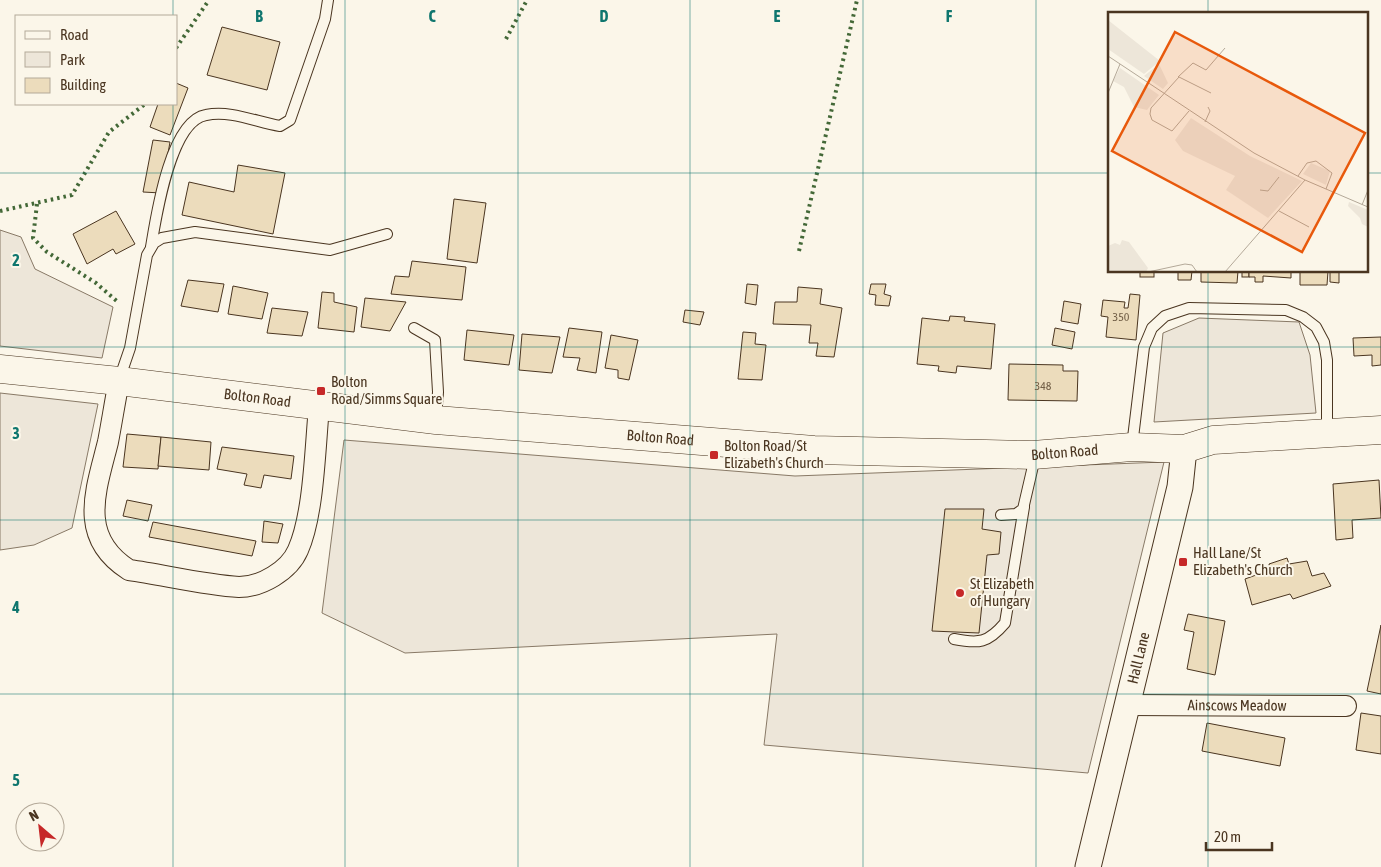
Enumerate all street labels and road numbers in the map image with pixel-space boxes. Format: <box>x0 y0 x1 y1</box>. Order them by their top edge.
street label: Bolton Road <box>223 385 292 410</box>
street label: Bolton Road <box>626 426 695 448</box>
street label: Bolton Road <box>1030 441 1099 463</box>
street label: Hall Lane <box>1124 630 1153 685</box>
street label: Ainscows Meadow <box>1187 696 1287 714</box>

